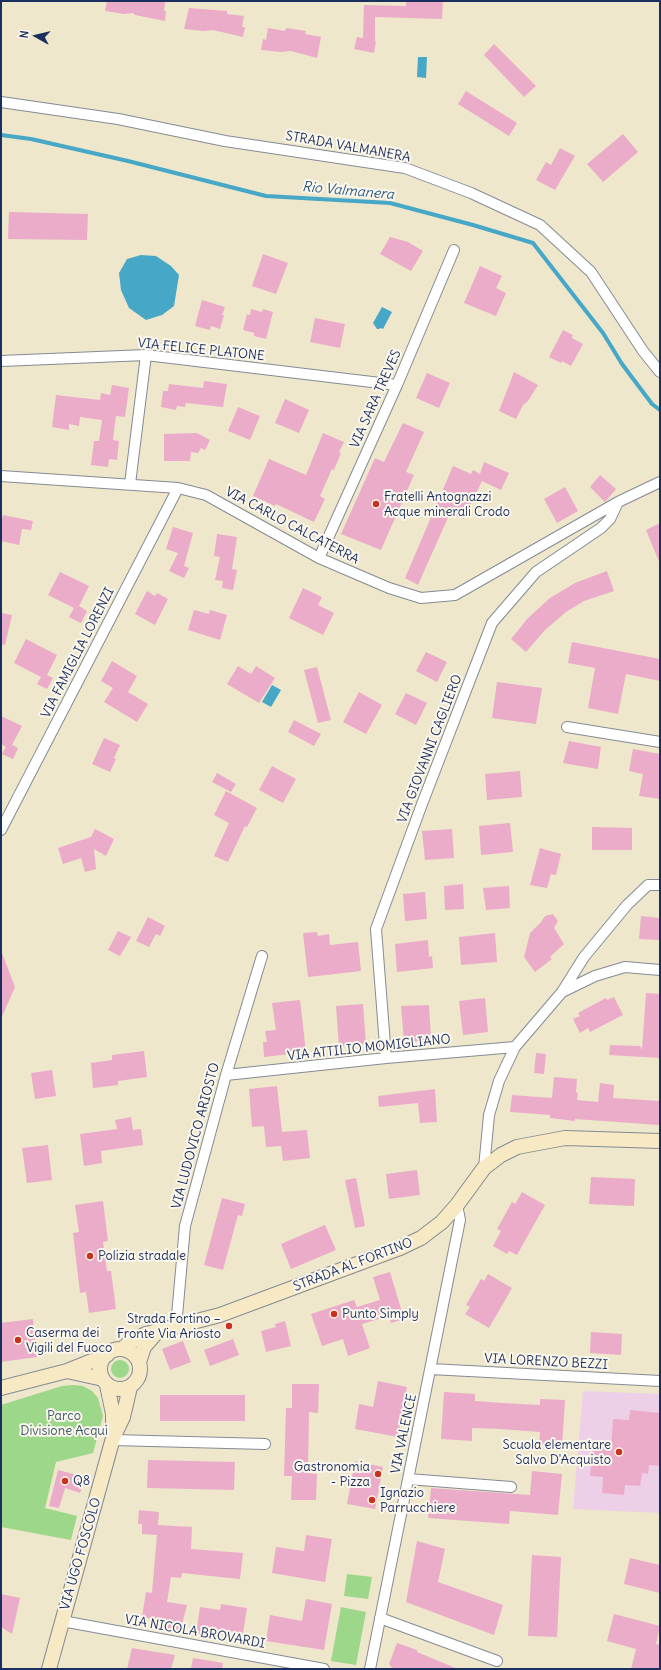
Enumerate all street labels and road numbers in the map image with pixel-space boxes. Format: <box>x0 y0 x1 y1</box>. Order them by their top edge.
street label: STRADA VALMANERA <box>284 128 412 166</box>
street label: VIA FELICE PLATONE <box>137 336 265 364</box>
street label: VIA SARA TREVES <box>347 347 405 451</box>
street label: VIA CARLO CALCATERRA <box>222 484 362 568</box>
street label: VIA FAMIGLIA LORENZI <box>38 585 118 721</box>
street label: VIA GIOVANNI CAGLIERO <box>394 673 466 825</box>
street label: VIA ATTILIO MOMIGLIANO <box>287 1032 451 1064</box>
street label: VIA LUDOVICO ARIOSTO <box>169 1061 223 1211</box>
street label: STRADA AL FORTINO <box>291 1235 415 1295</box>
street label: VIA LORENZO BEZZI <box>484 1351 608 1373</box>
street label: VIA VALENCE <box>388 1393 420 1475</box>
street label: VIA UGO FOSCOLO <box>57 1496 105 1612</box>
street label: VIA NICOLA BROVARDI <box>124 1612 266 1652</box>

